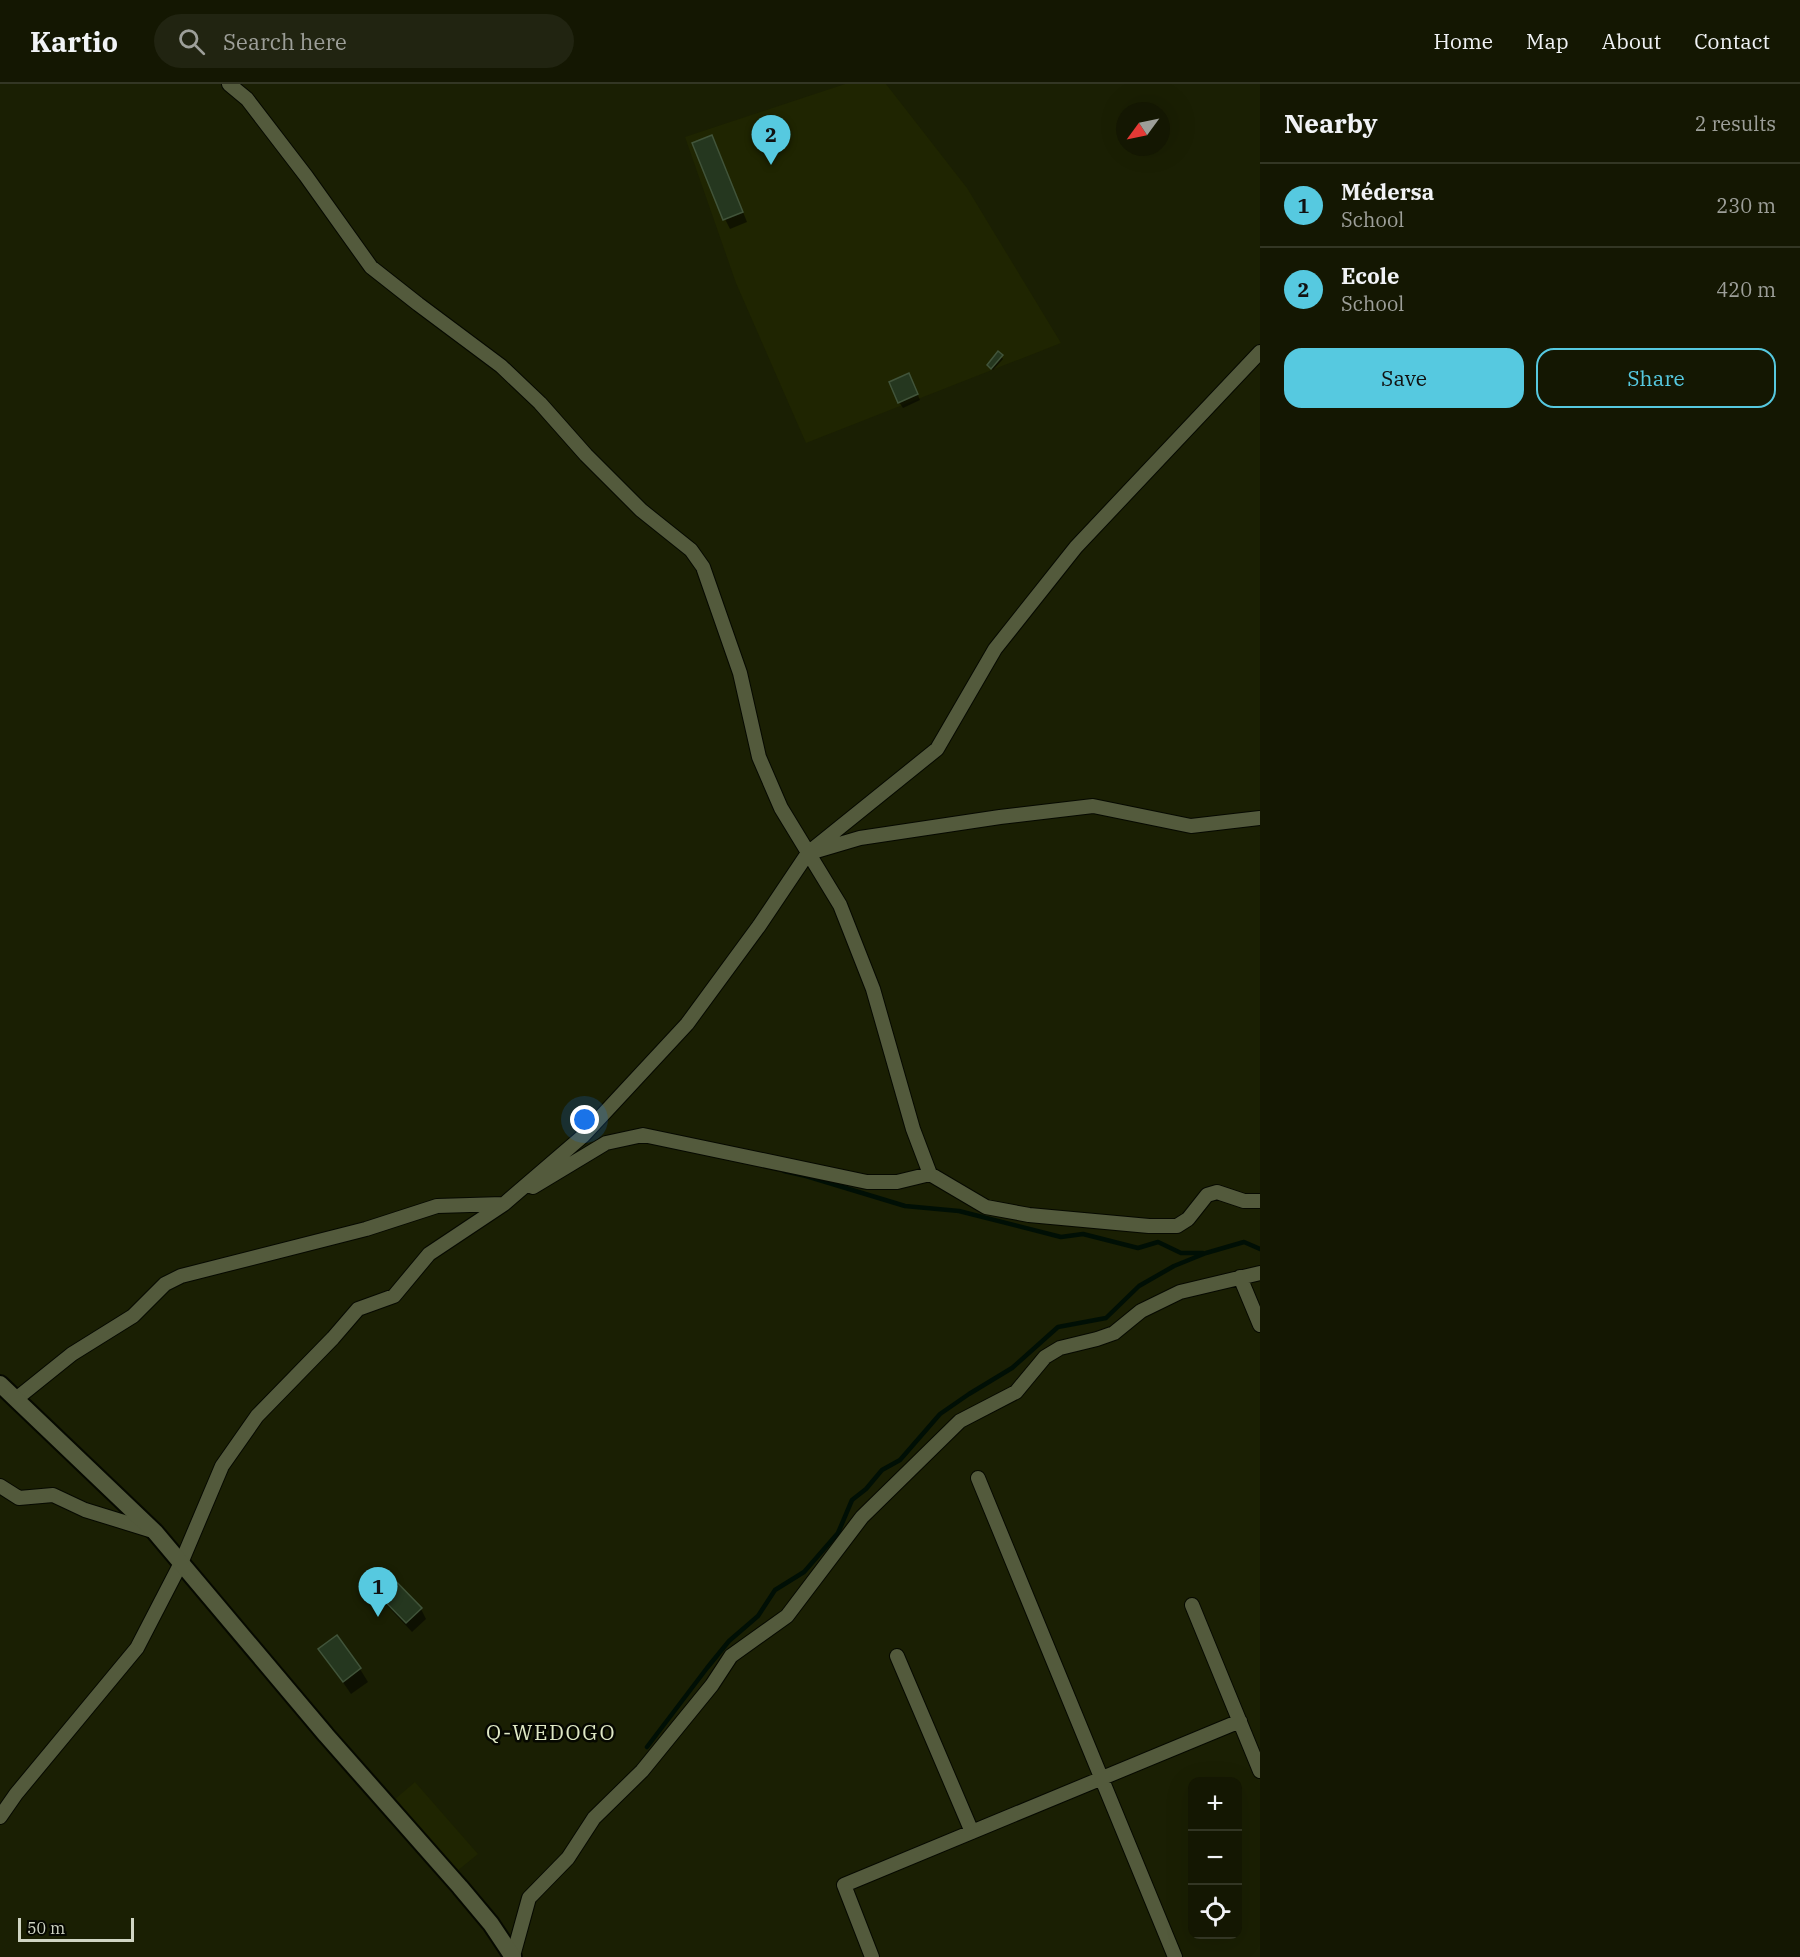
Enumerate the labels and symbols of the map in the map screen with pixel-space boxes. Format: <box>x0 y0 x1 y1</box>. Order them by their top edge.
north arrow <box>1116 102 1170 156</box>
pin: 2 <box>752 116 790 165</box>
your location <box>570 1105 599 1134</box>
pin: 1 <box>358 1568 398 1617</box>
district label: Q-WEDOGO <box>486 1718 616 1746</box>
scale bar <box>18 1915 134 1942</box>

